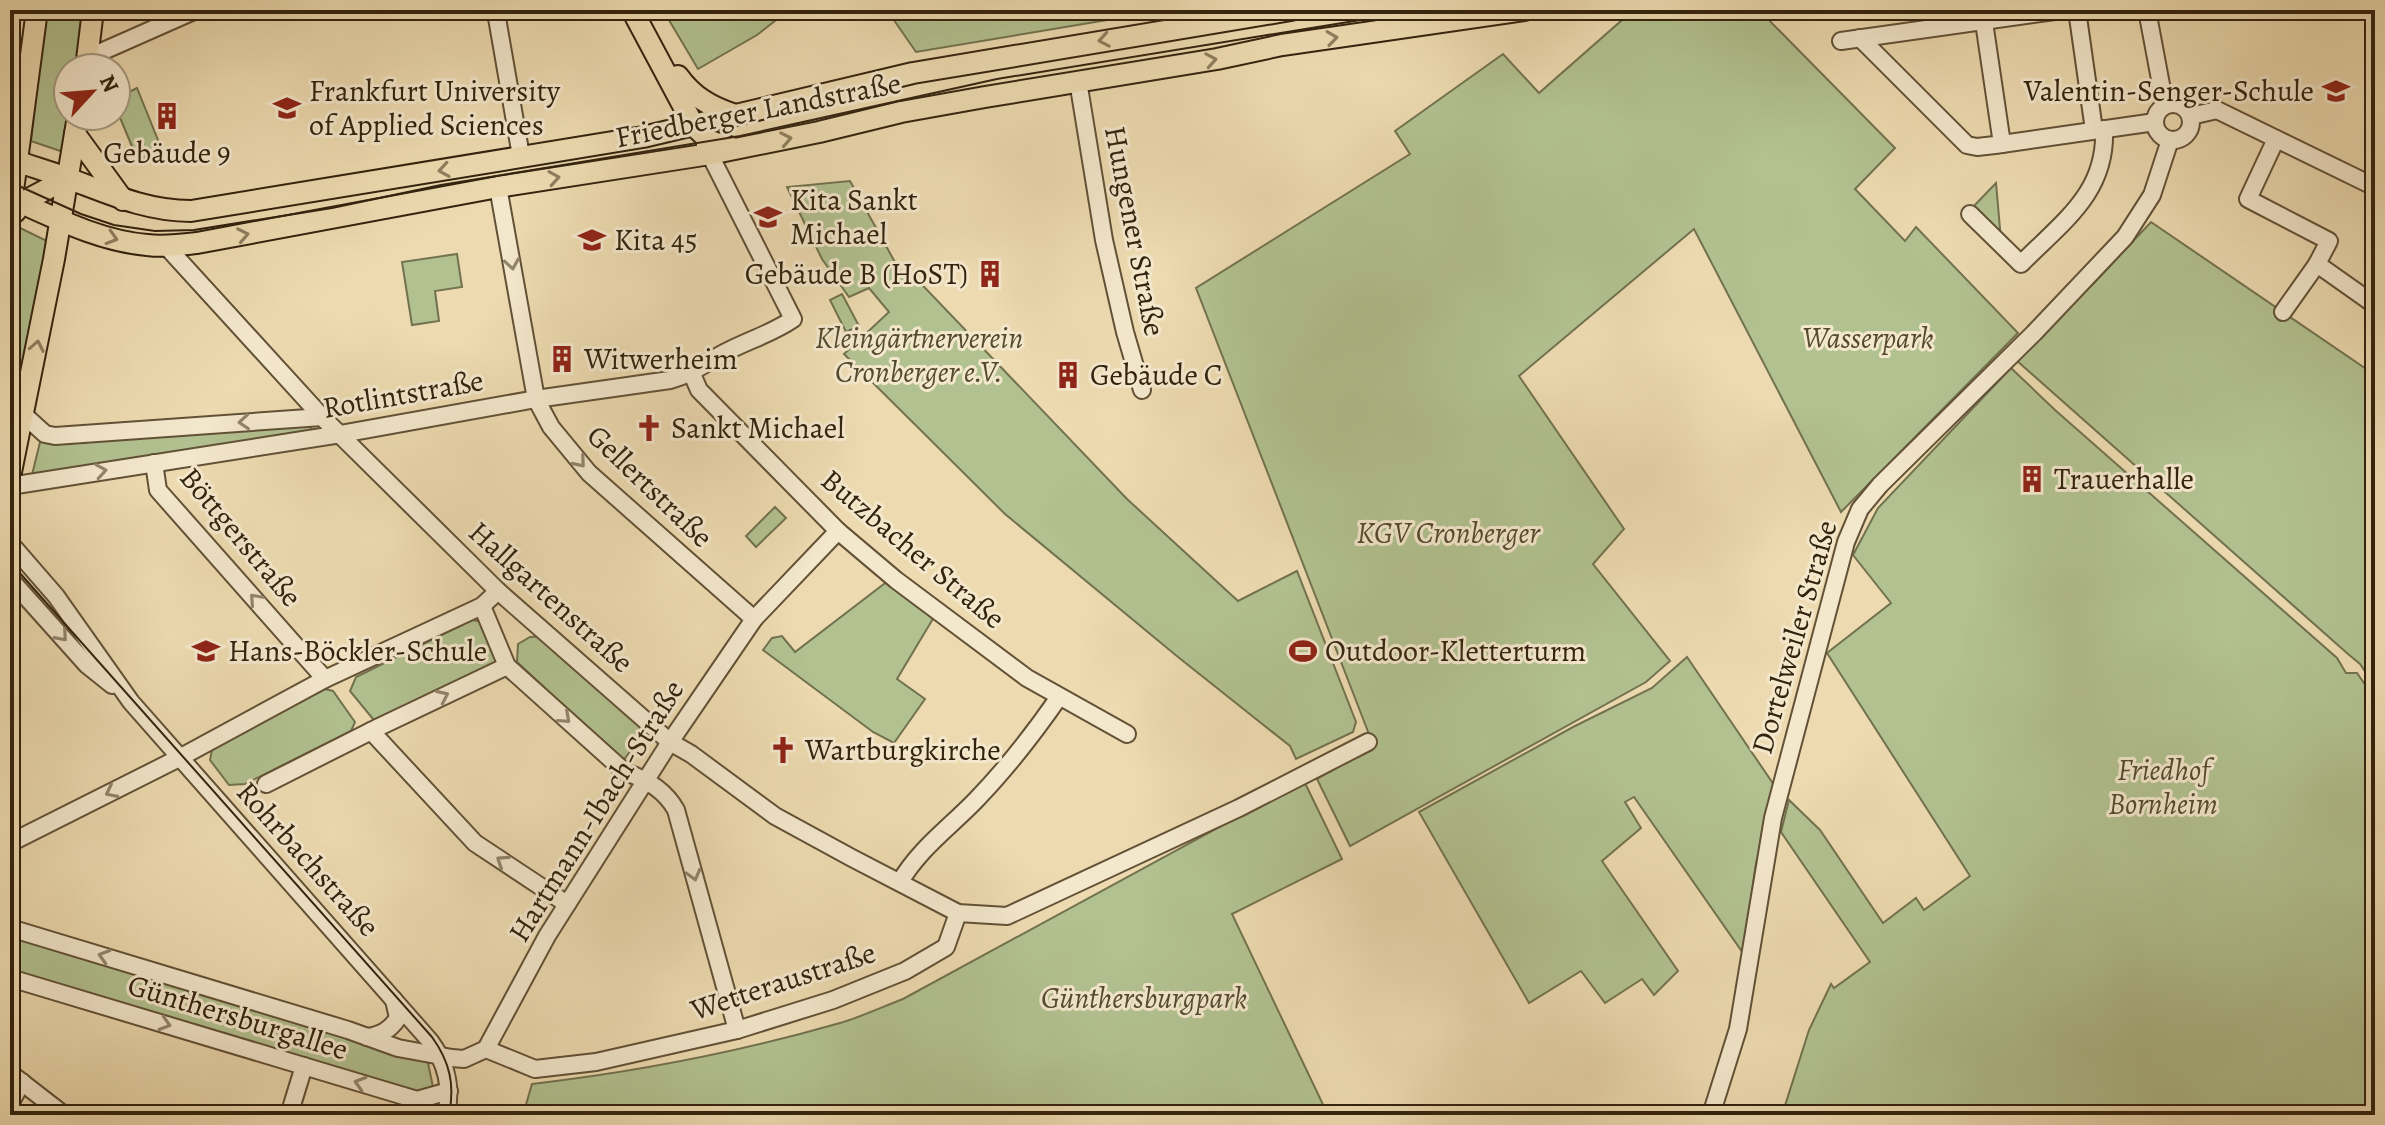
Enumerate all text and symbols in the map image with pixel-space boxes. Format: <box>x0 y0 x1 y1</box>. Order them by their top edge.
one-way arrow <box>1325 30 1338 47</box>
one-way arrow <box>1097 31 1111 48</box>
north arrow <box>52 52 132 132</box>
one-way arrow <box>1204 52 1217 69</box>
street label: Friedberger Landstraße <box>612 63 904 157</box>
text: N <box>92 70 126 97</box>
place label: Frankfurt University of Applied Sciences <box>309 71 561 145</box>
place label: Valentin-Senger-Schule <box>2023 71 2314 111</box>
school or university icon: Valentin-Senger-Schule <box>2321 76 2351 106</box>
school or university icon: Frankfurt University of Applied Sciences <box>272 93 302 123</box>
building icon: Gebäude 9 <box>152 101 182 131</box>
street label: Hungener Straße <box>1095 123 1175 339</box>
one-way arrow <box>779 131 793 148</box>
place label: Gebäude 9 <box>103 133 231 173</box>
one-way arrow <box>438 160 451 177</box>
one-way arrow <box>547 170 561 187</box>
place label: Kita Sankt Michael <box>790 180 918 254</box>
school or university icon: Kita Sankt Michael <box>753 202 783 232</box>
place label: Kita 45 <box>614 220 698 260</box>
school or university icon: Kita 45 <box>577 225 607 255</box>
one-way arrow <box>236 228 250 245</box>
one-way arrow <box>105 229 119 245</box>
place label: Gebäude B (HoST) <box>745 254 968 294</box>
one-way arrow <box>502 257 519 271</box>
building icon: Gebäude B (HoST) <box>975 259 1005 289</box>
park label: Kleingärtnerverein Cronberger e.V. <box>815 318 1023 392</box>
park label: Wasserpark <box>1802 318 1934 358</box>
place label: Witwerheim <box>583 339 738 379</box>
one-way arrow <box>28 340 45 353</box>
building icon: Witwerheim <box>547 344 577 374</box>
place label: Gebäude C <box>1090 355 1223 395</box>
street label: Rotlintstraße <box>319 360 487 428</box>
building icon: Gebäude C <box>1053 360 1083 390</box>
place label: Sankt Michael <box>671 408 845 448</box>
one-way arrow <box>237 413 250 430</box>
church icon: Sankt Michael <box>634 413 664 443</box>
street label: Gellertstraße <box>578 416 722 556</box>
one-way arrow <box>570 453 585 468</box>
street label: Böttgerstraße <box>171 459 311 615</box>
place label: Trauerhalle <box>2054 459 2194 499</box>
street label: Butzbacher Straße <box>813 460 1013 638</box>
one-way arrow <box>94 464 108 481</box>
building icon: Trauerhalle <box>2017 464 2047 494</box>
street label: Hallgartenstraße <box>460 512 642 682</box>
park label: KGV Cronberger <box>1356 513 1541 553</box>
street label: Dortelweiler Straße <box>1742 516 1846 758</box>
one-way arrow <box>250 594 264 609</box>
one-way arrow <box>53 627 67 642</box>
place label: Hans-Böckler-Schule <box>228 631 487 671</box>
place label: Outdoor-Kletterturm <box>1325 631 1586 671</box>
school or university icon: Hans-Böckler-Schule <box>191 636 221 666</box>
sports icon: Outdoor-Kletterturm <box>1288 636 1318 666</box>
street label: Hartmann-Ibach-Straße <box>499 672 693 950</box>
one-way arrow <box>434 690 449 706</box>
one-way arrow <box>555 708 570 722</box>
place label: Wartburgkirche <box>804 730 1001 770</box>
church icon: Wartburgkirche <box>768 735 798 765</box>
park label: Friedhof Bornheim <box>2108 750 2218 824</box>
street label: Rohrbachstraße <box>228 773 388 945</box>
one-way arrow <box>105 783 120 798</box>
one-way arrow <box>496 856 511 871</box>
one-way arrow <box>685 867 702 881</box>
street label: Wetteraustraße <box>685 932 881 1030</box>
one-way arrow <box>97 949 111 965</box>
street label: Günthersburgallee <box>123 965 353 1069</box>
park label: Günthersburgpark <box>1041 978 1247 1018</box>
one-way arrow <box>158 1015 172 1031</box>
one-way arrow <box>354 1076 368 1092</box>

